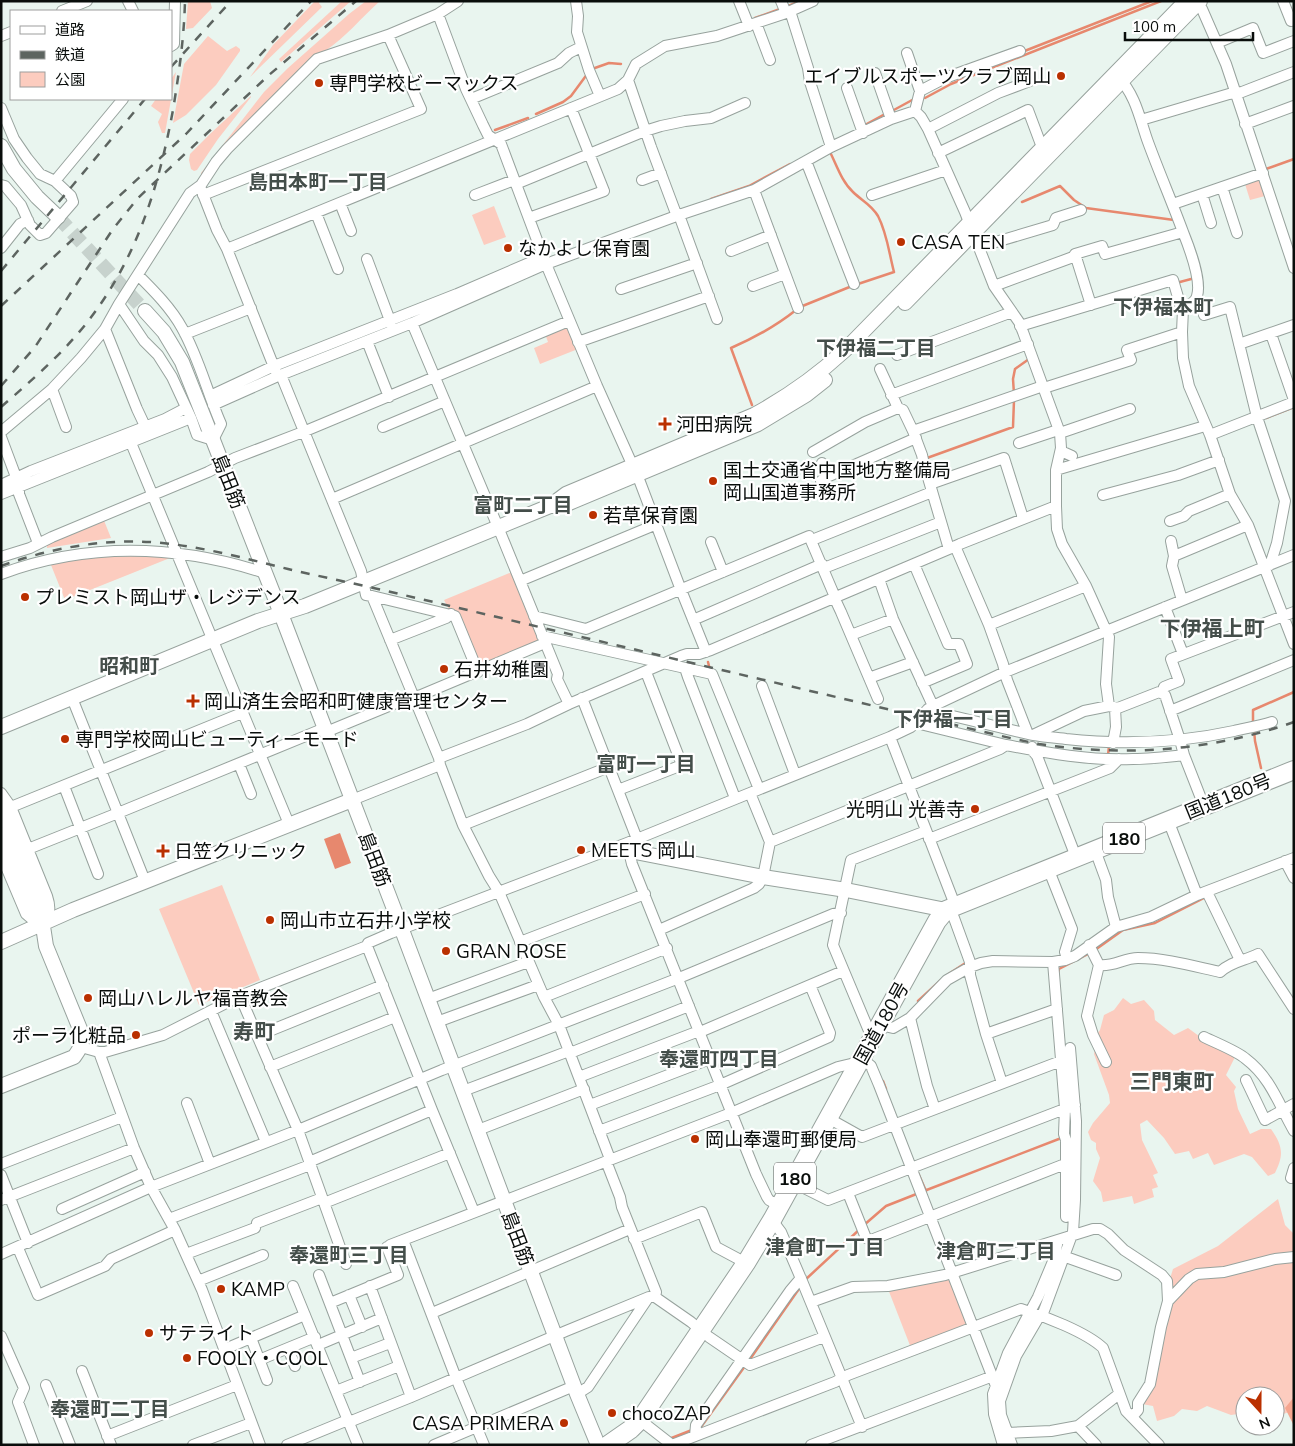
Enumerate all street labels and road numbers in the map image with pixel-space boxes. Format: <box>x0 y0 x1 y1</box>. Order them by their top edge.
street label: 島田筋 <box>207 450 251 512</box>
street label: 国道180号 <box>1181 768 1275 824</box>
road number: 180 <box>1103 822 1145 854</box>
street label: 島田筋 <box>354 828 396 890</box>
street label: 国道180号 <box>848 977 914 1069</box>
road number: 180 <box>774 1162 816 1194</box>
street label: 島田筋 <box>497 1207 539 1269</box>

